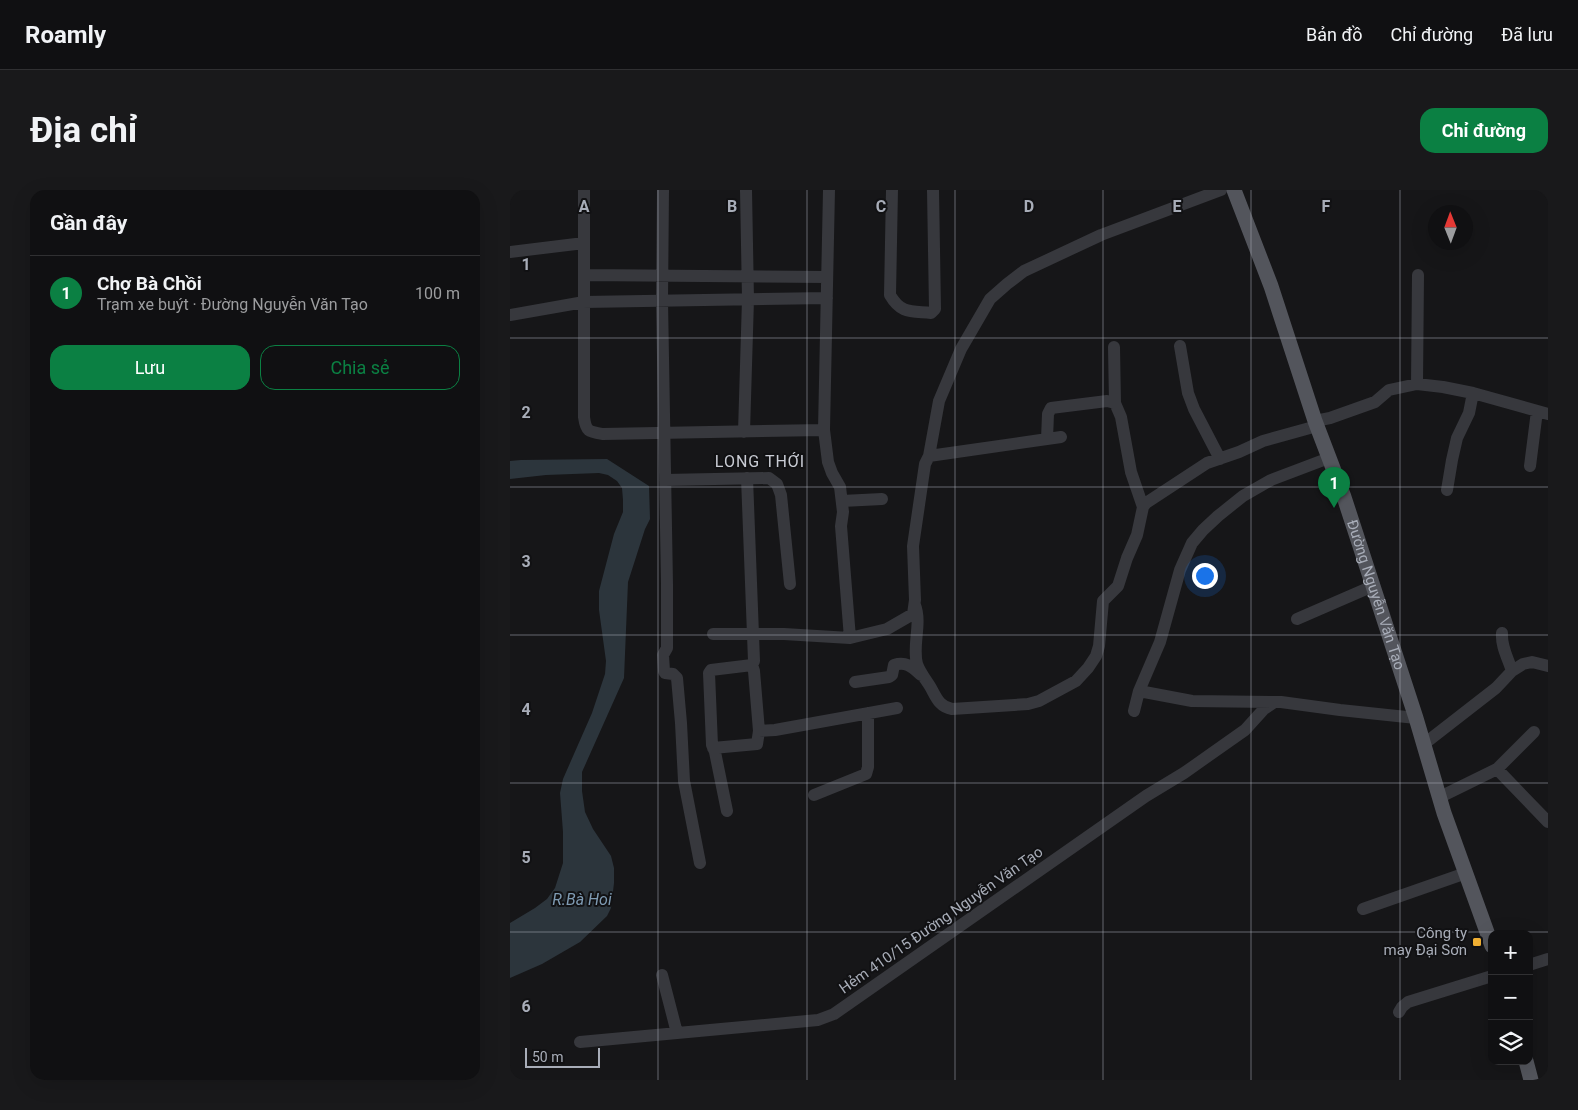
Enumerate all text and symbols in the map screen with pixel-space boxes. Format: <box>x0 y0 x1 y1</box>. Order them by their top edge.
text: Roamly <box>25 21 106 49</box>
text: Bản đồ <box>1306 24 1362 45</box>
text: Chỉ đường <box>1390 24 1473 45</box>
text: Đã lưu <box>1501 24 1553 45</box>
button: Chỉ đường <box>1420 108 1548 153</box>
text: Địa chỉ <box>30 110 137 151</box>
text: A <box>579 197 590 216</box>
text: B <box>727 197 737 216</box>
text: C <box>876 197 886 216</box>
text: D <box>1024 197 1034 216</box>
text: E <box>1173 197 1182 216</box>
text: F <box>1322 197 1331 216</box>
north arrow <box>1428 205 1473 250</box>
text: Gần đây <box>50 211 127 235</box>
text: 1 <box>521 255 531 274</box>
text: Chợ Bà Chồi <box>97 272 202 295</box>
text: 1 <box>61 284 71 303</box>
text: 100 m <box>415 284 460 303</box>
text: Trạm xe buýt · Đường Nguyễn Văn Tạo <box>97 295 368 314</box>
button: Lưu <box>50 345 250 390</box>
button: Chia sẻ <box>260 345 460 390</box>
text: 2 <box>521 403 531 422</box>
district label: LONG THỚI <box>715 452 805 471</box>
pin: 1 <box>1318 467 1350 508</box>
street label: Đường Nguyễn Văn Tạo <box>1343 517 1409 672</box>
text: 3 <box>521 552 531 571</box>
your location <box>1192 563 1218 589</box>
text: 4 <box>521 700 531 719</box>
street label: Hẻm 410/15 Đường Nguyễn Văn Tạo <box>836 843 1046 997</box>
text: 5 <box>521 848 531 867</box>
water label: R.Bà Hoi <box>552 890 612 909</box>
place label: Công ty may Đại Sơn <box>1384 924 1467 959</box>
map controls <box>1488 930 1533 1065</box>
button: + <box>1488 930 1533 975</box>
marker: Công ty may Đại Sơn <box>1471 936 1483 948</box>
button: − <box>1488 975 1533 1020</box>
text: 6 <box>521 997 531 1016</box>
button: layers <box>1488 1020 1533 1065</box>
scale bar <box>525 1045 600 1068</box>
text: 50 m <box>532 1049 564 1065</box>

